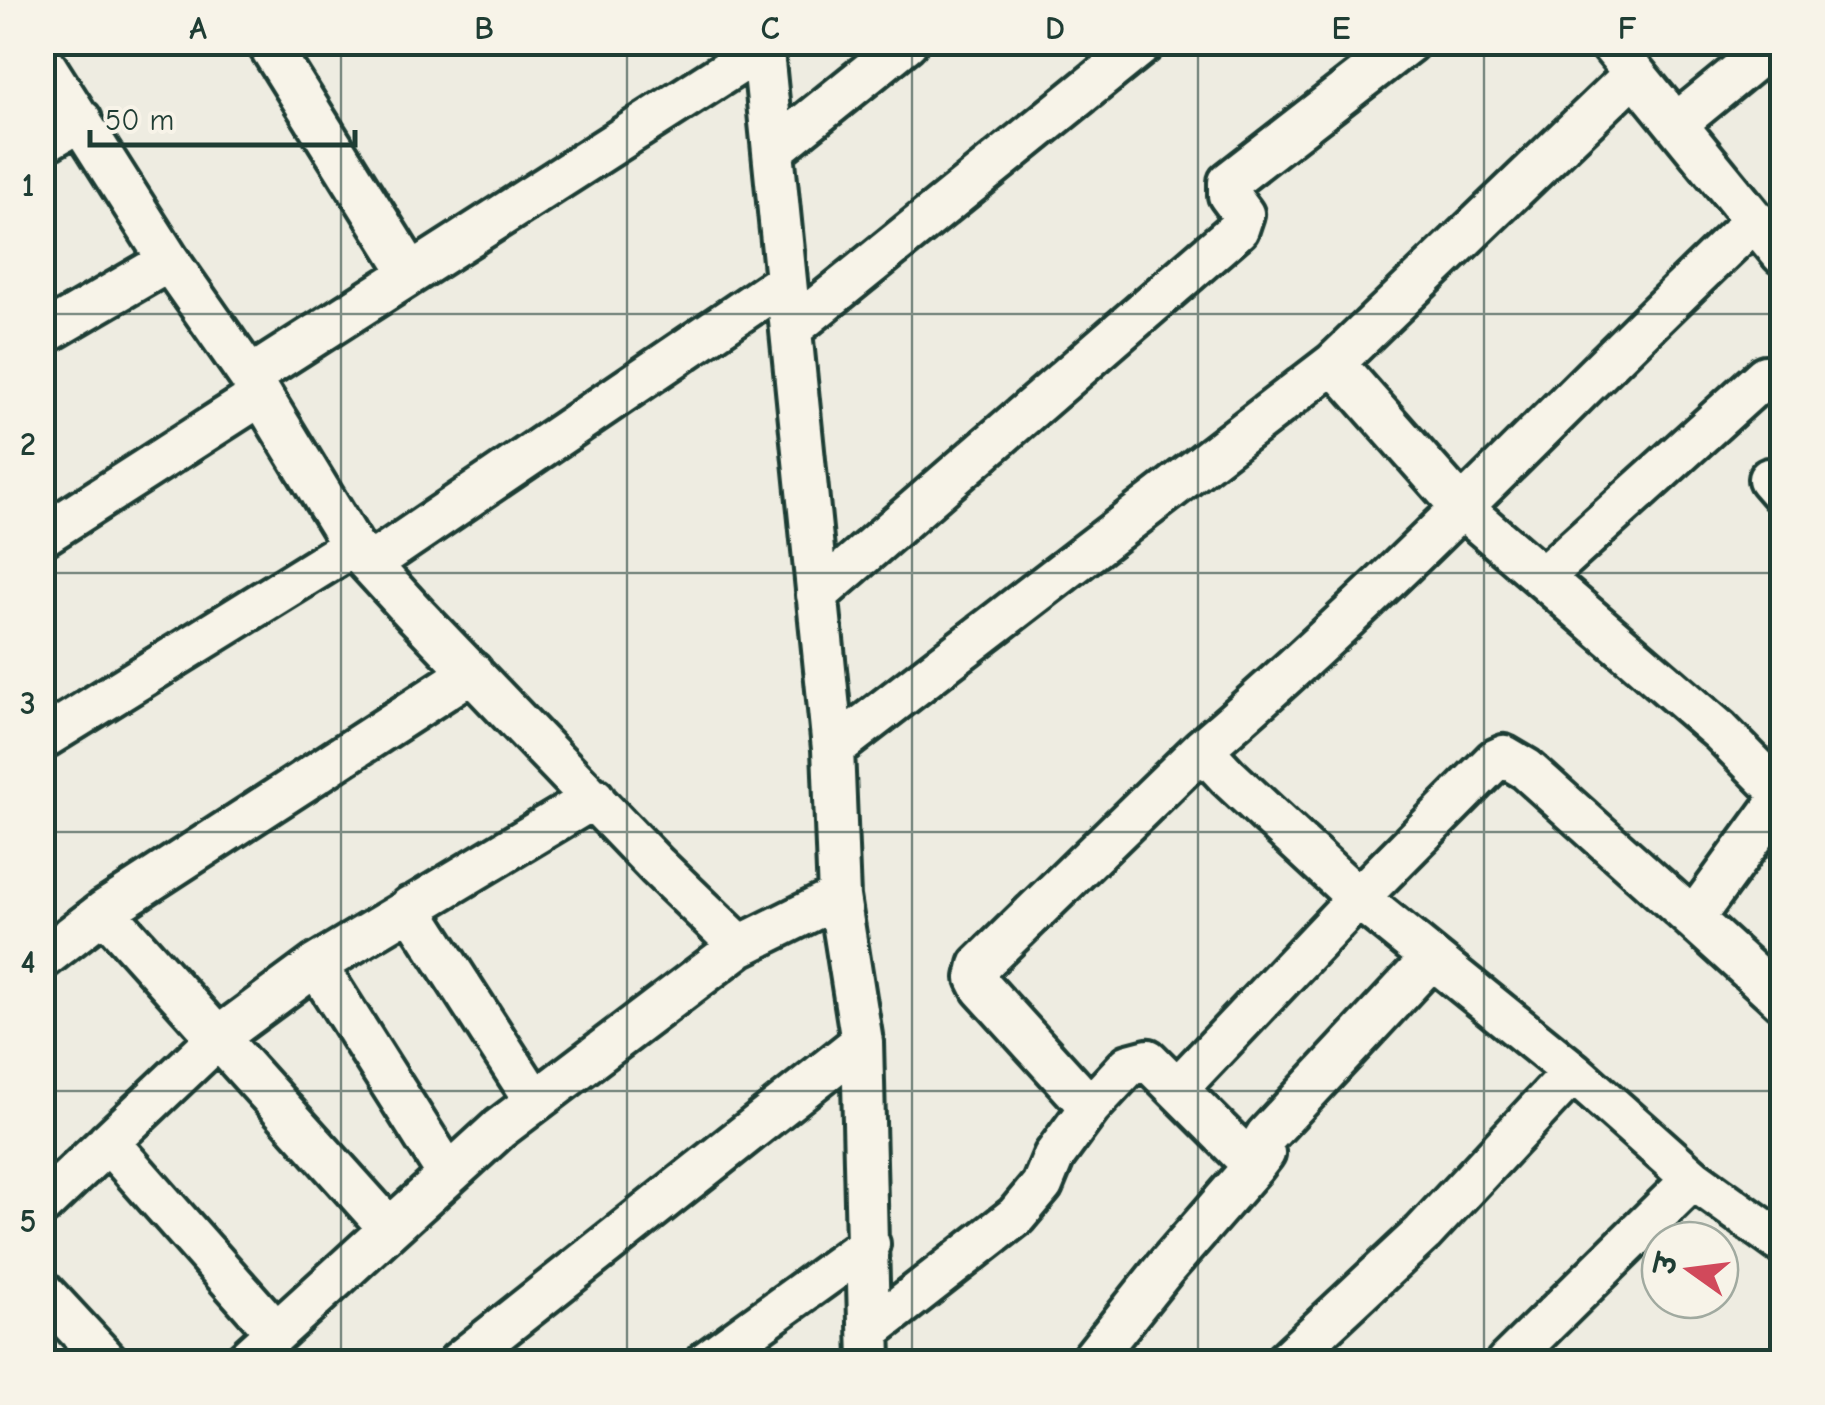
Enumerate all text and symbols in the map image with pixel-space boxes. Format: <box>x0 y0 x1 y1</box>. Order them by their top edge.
text: A <box>189 10 207 47</box>
text: B <box>474 10 494 47</box>
text: C <box>760 10 780 47</box>
text: D <box>1045 10 1065 47</box>
text: E <box>1332 10 1351 47</box>
text: F <box>1618 10 1637 47</box>
scale bar <box>90 85 355 147</box>
text: 50 m <box>105 103 174 138</box>
text: 1 <box>22 167 34 204</box>
text: 2 <box>20 426 36 463</box>
text: 3 <box>20 685 36 722</box>
text: 4 <box>20 944 36 981</box>
text: 5 <box>20 1203 37 1240</box>
north arrow <box>1640 1220 1740 1320</box>
text: उ <box>1648 1249 1685 1280</box>

